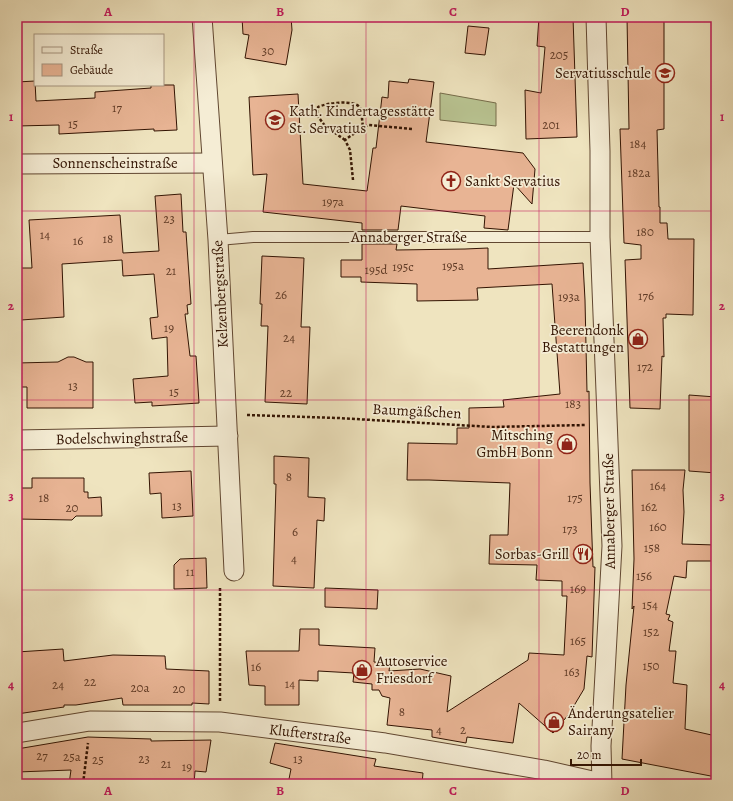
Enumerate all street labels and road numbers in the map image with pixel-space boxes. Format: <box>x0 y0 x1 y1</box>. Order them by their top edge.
street label: Sonnenscheinstraße <box>52 153 178 173</box>
street label: Annaberger Straße <box>350 227 467 247</box>
street label: Kelzenbergstraße <box>207 239 233 348</box>
street label: Baumgäßchen <box>372 399 462 423</box>
street label: Bodelschwinghstraße <box>56 427 189 449</box>
street label: Annaberger Straße <box>598 453 620 570</box>
street label: Klufterstraße <box>268 719 352 749</box>

